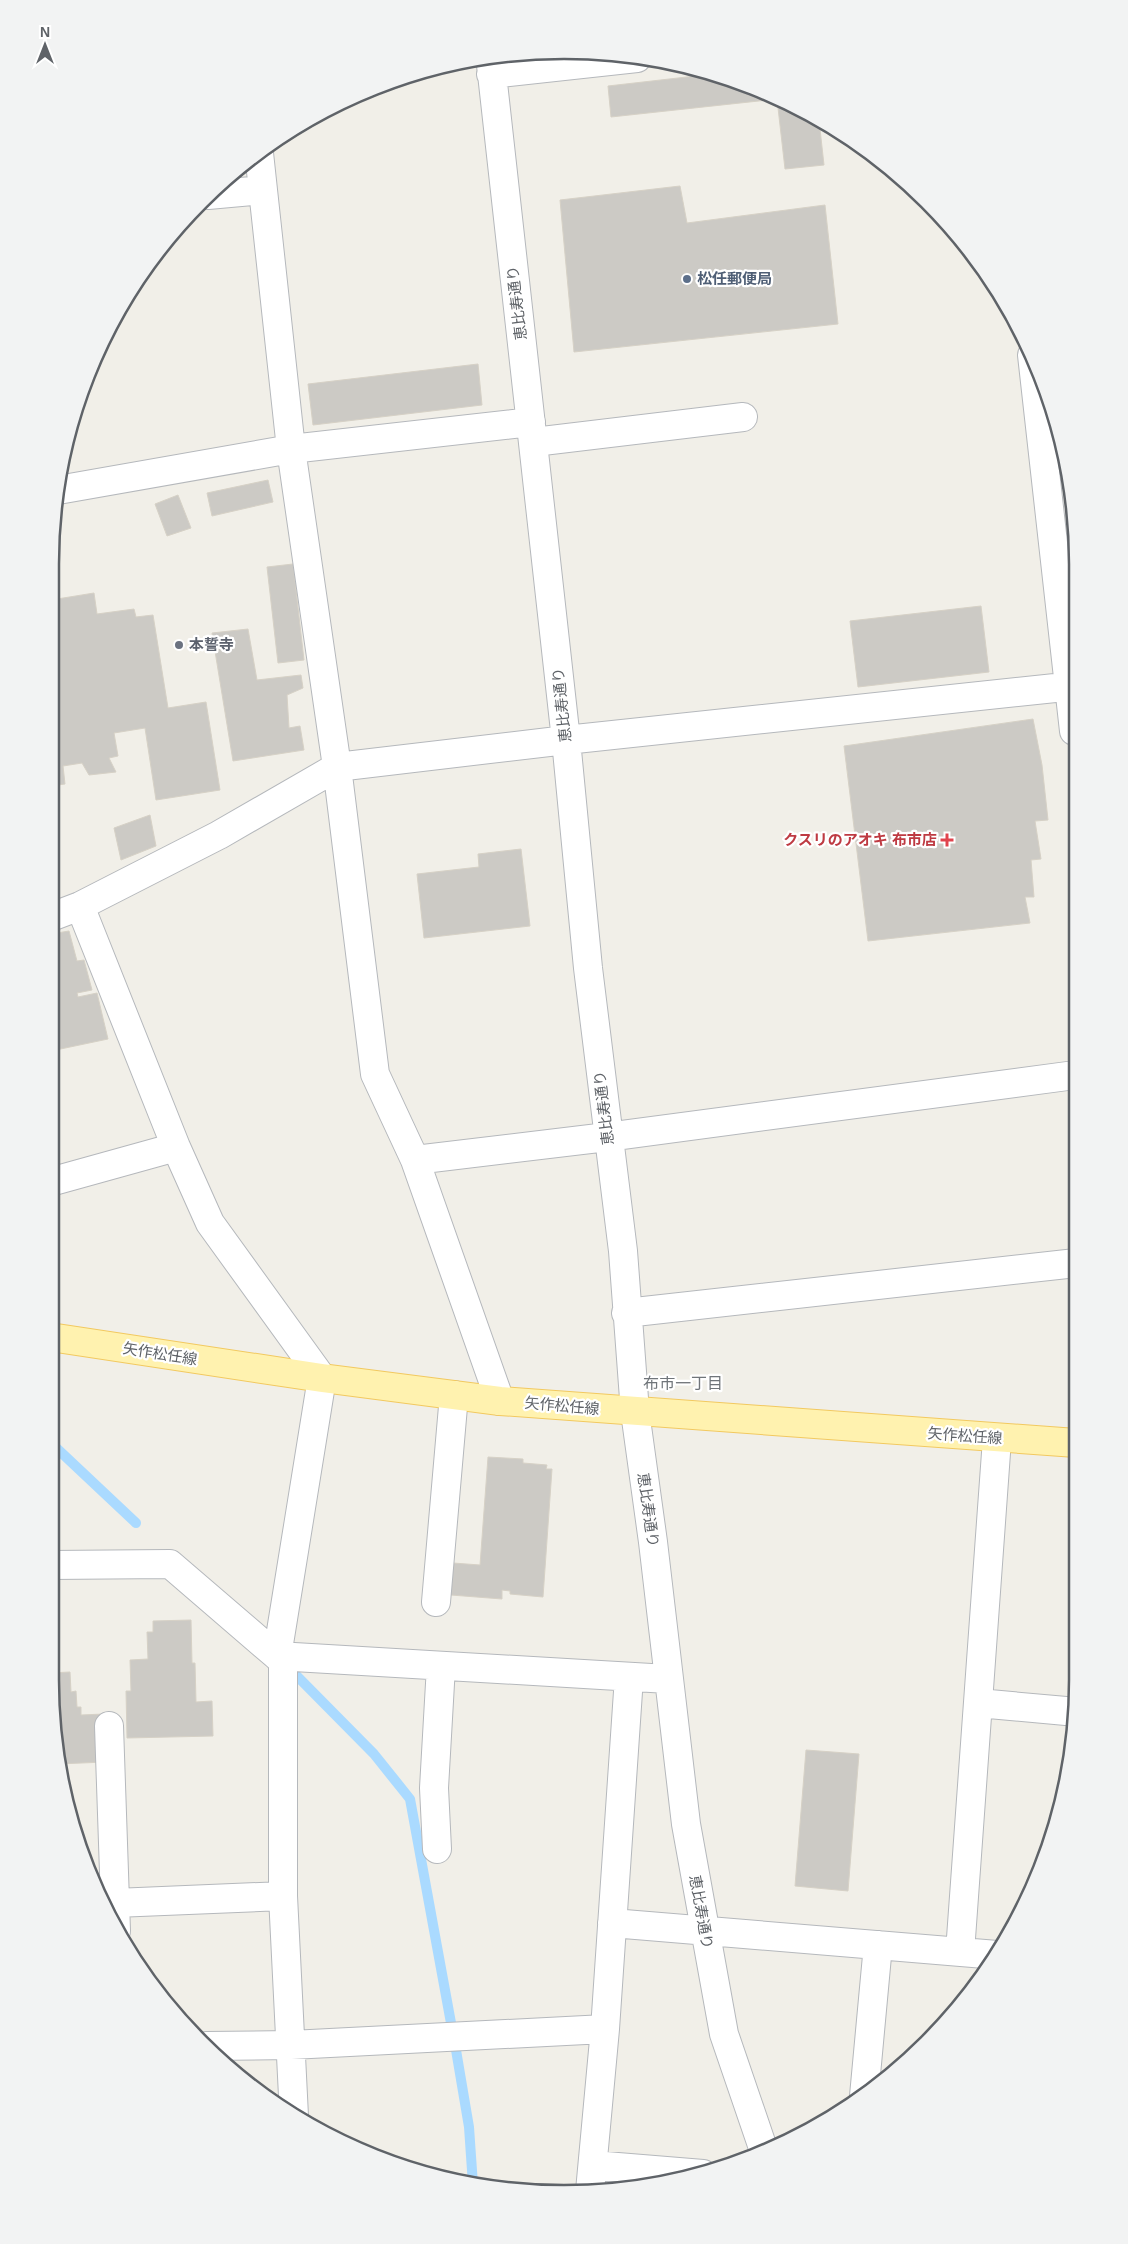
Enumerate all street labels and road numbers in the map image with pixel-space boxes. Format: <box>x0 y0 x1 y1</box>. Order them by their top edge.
street label: 恵比寿通り <box>503 265 530 341</box>
street label: 恵比寿通り <box>549 667 574 743</box>
street label: 恵比寿通り <box>590 1070 617 1146</box>
street label: 矢作松任線 <box>122 1339 198 1368</box>
street label: 矢作松任線 <box>524 1394 600 1417</box>
street label: 矢作松任線 <box>927 1424 1003 1447</box>
street label: 恵比寿通り <box>635 1472 662 1548</box>
street label: 恵比寿通り <box>687 1873 716 1950</box>

